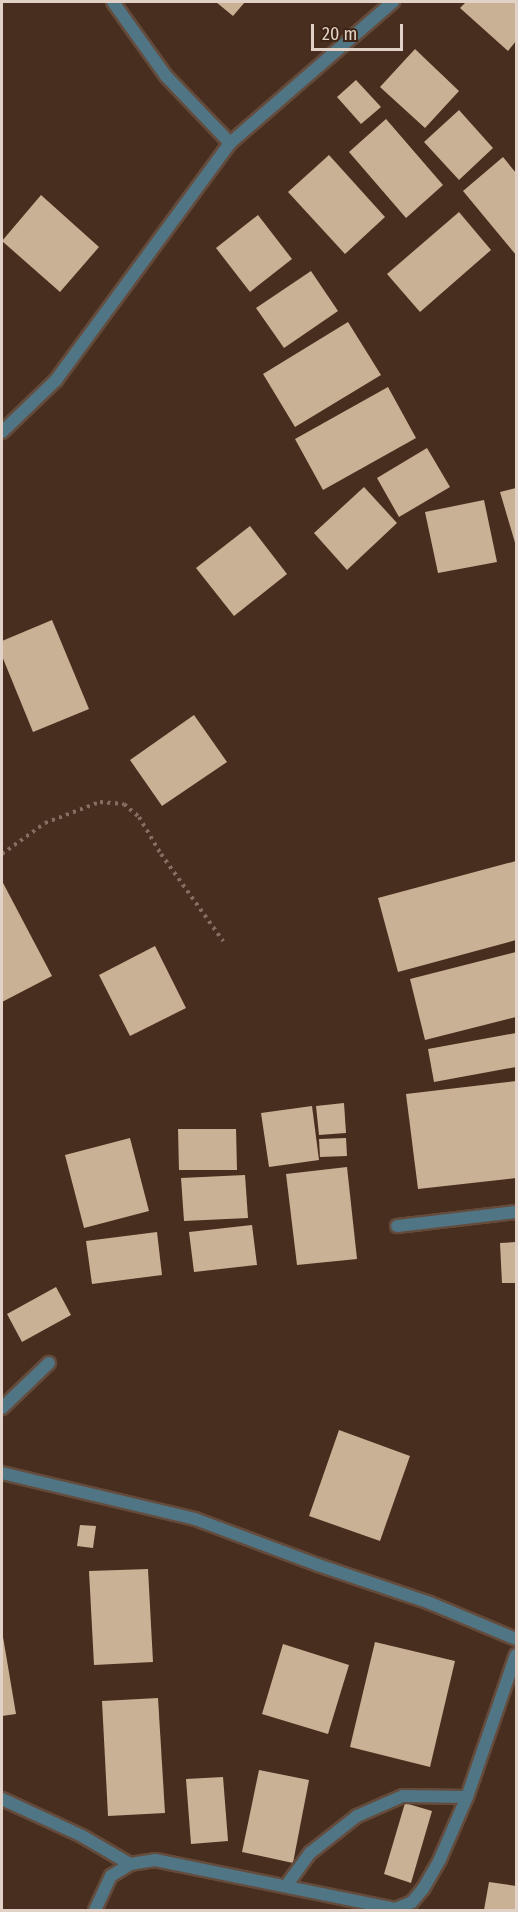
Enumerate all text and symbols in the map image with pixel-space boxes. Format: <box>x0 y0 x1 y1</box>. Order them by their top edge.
scale bar <box>314 12 406 50</box>
text: 20 m <box>322 23 357 45</box>

